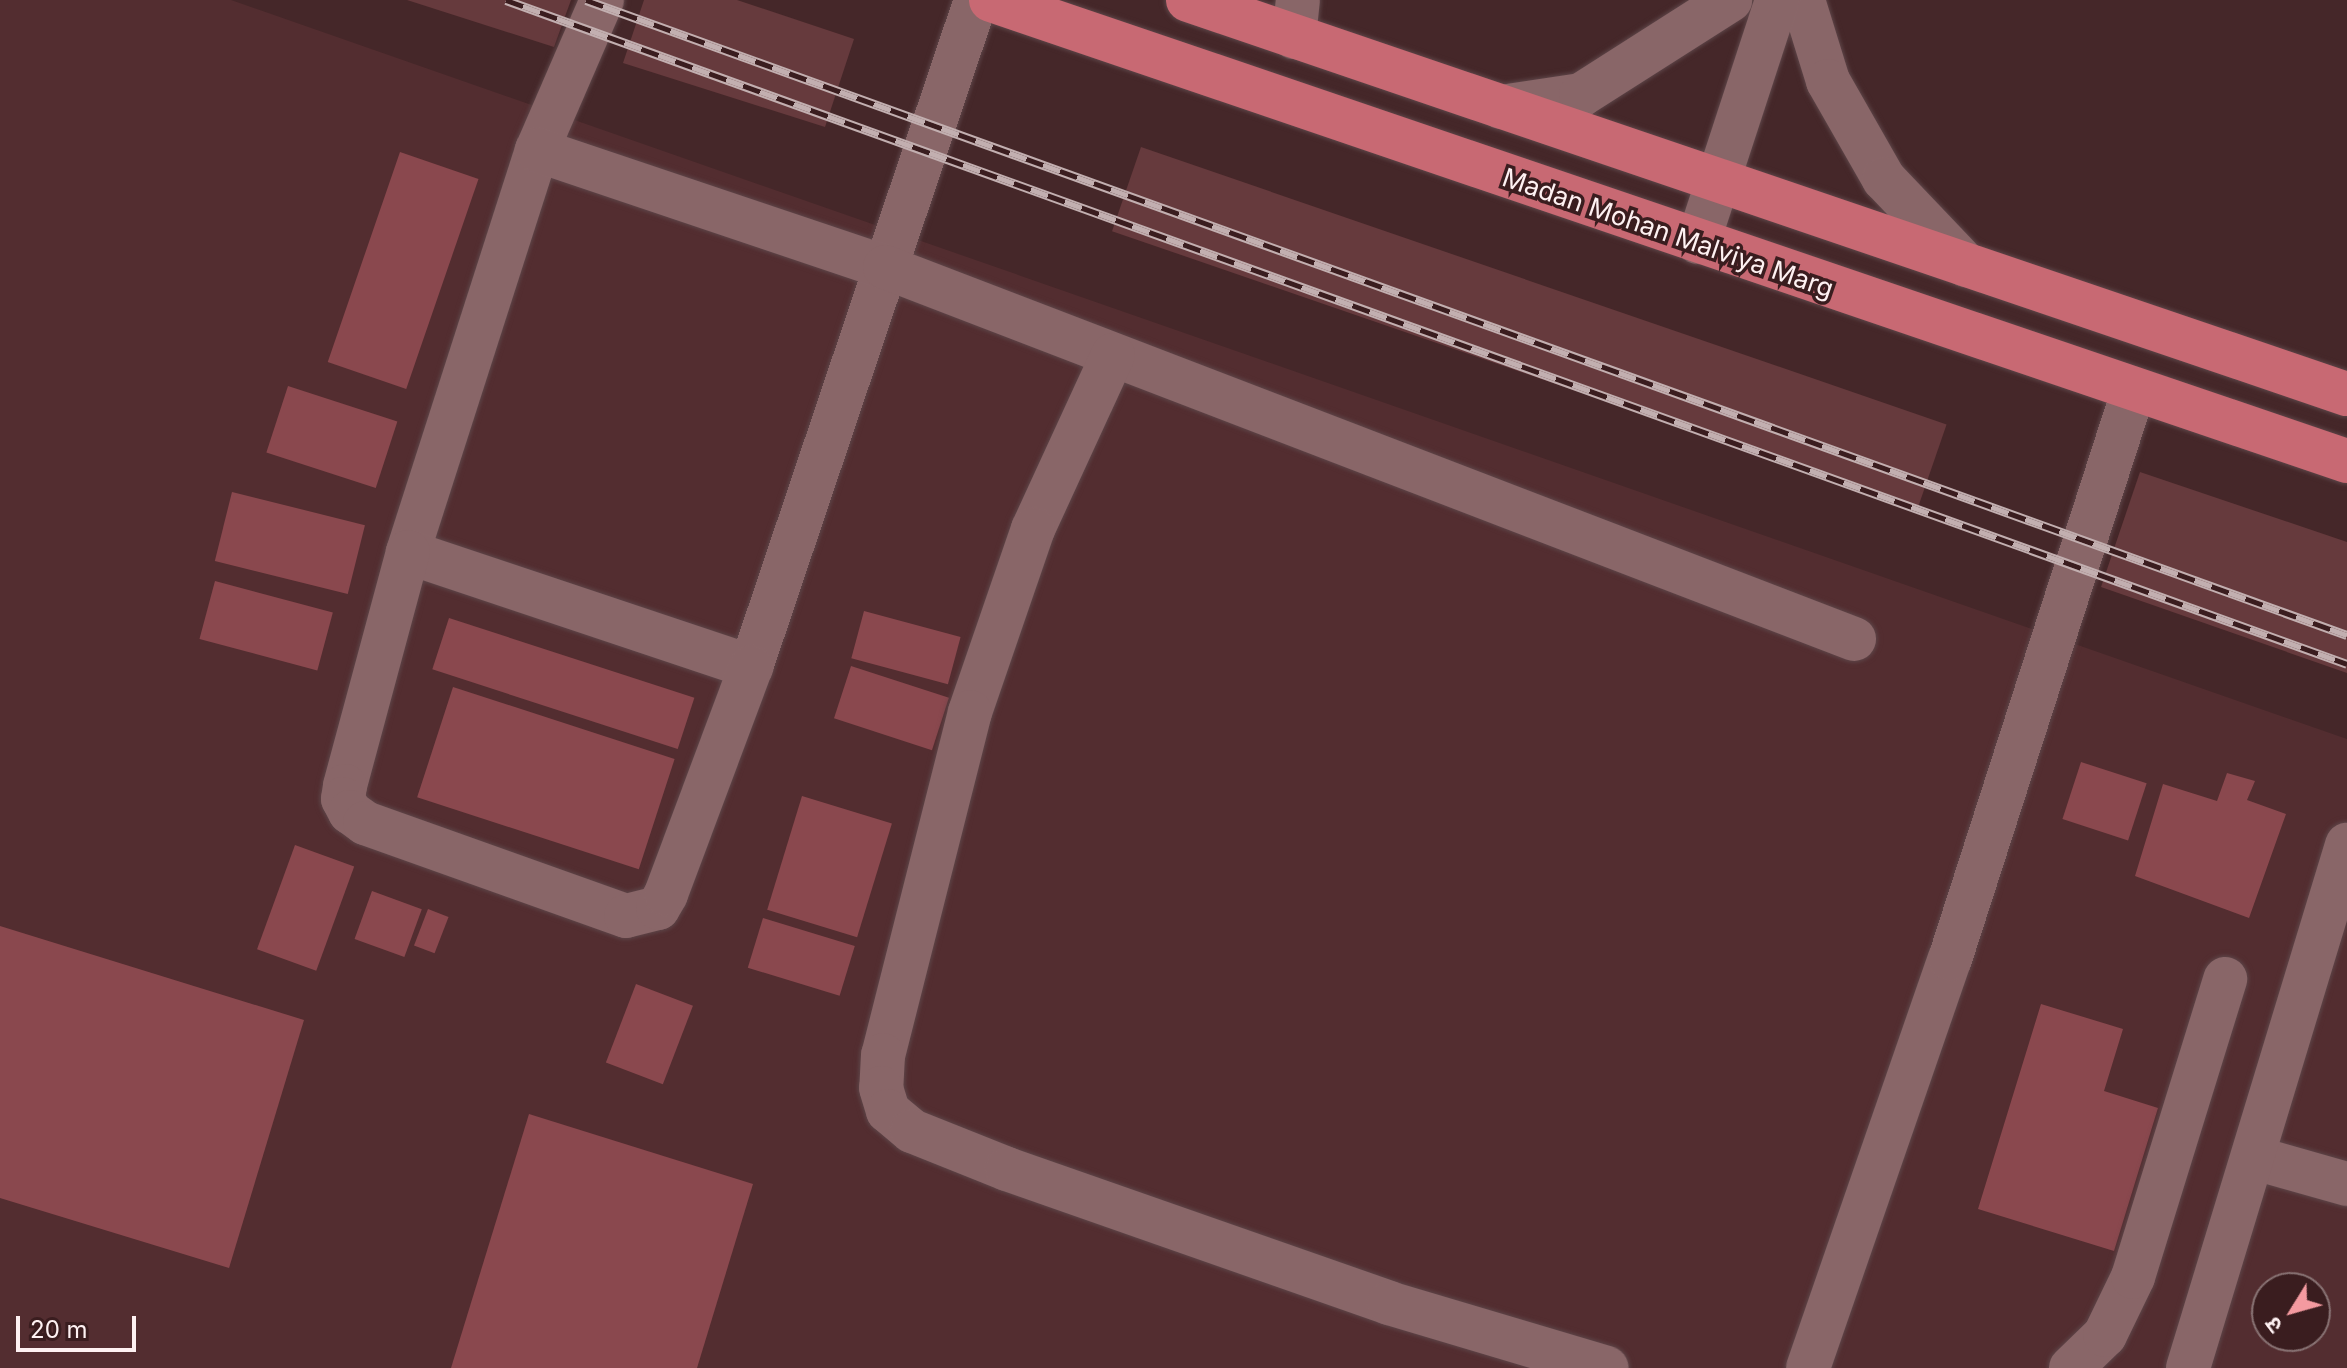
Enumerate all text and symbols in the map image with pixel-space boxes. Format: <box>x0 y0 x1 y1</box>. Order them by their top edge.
street label: Madan Mohan Malviya Marg <box>1498 162 1838 304</box>
north arrow <box>2251 1272 2331 1352</box>
scale bar <box>20 1300 140 1350</box>
text: उ <box>2259 1312 2288 1338</box>
text: 20 m <box>30 1315 88 1344</box>

